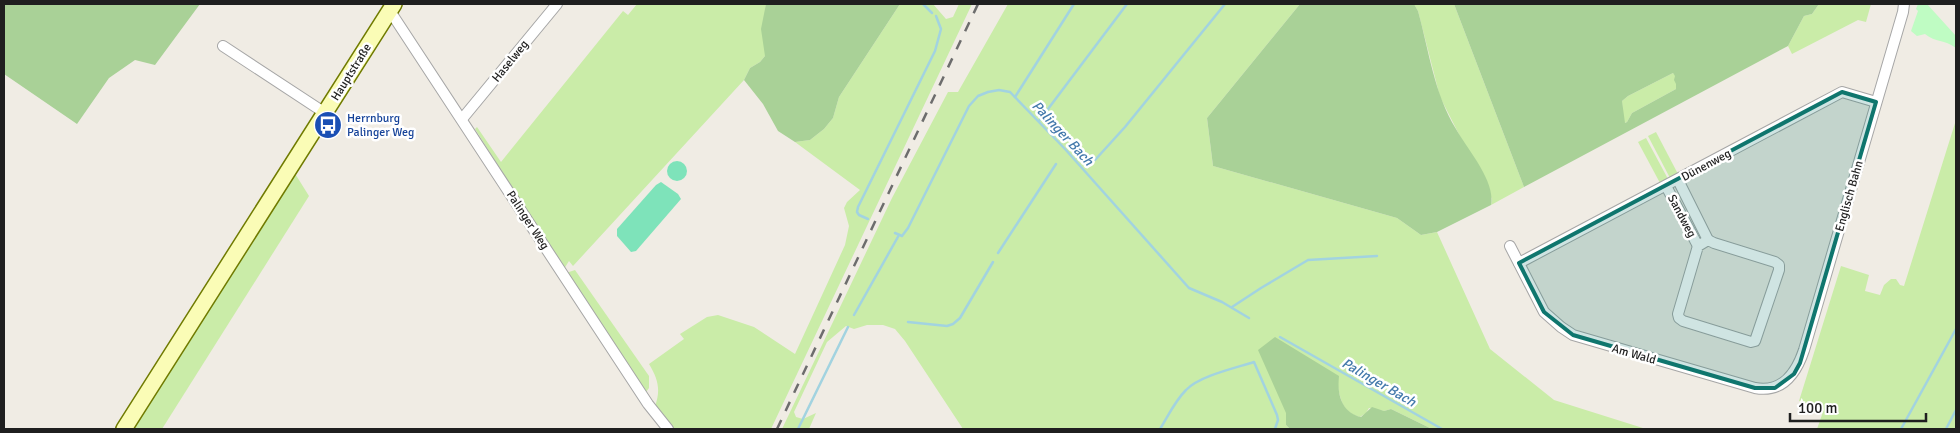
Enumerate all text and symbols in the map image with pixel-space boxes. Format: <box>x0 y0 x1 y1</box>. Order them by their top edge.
street label: Haselweg <box>489 37 532 85</box>
street label: Hauptstraße <box>328 41 375 104</box>
water label: Palinger Bach <box>1028 97 1097 170</box>
bus stop icon: Herrnburg Palinger Weg <box>313 110 343 140</box>
place label: Herrnburg Palinger Weg <box>347 111 414 140</box>
street label: Dünenweg <box>1679 146 1734 185</box>
street label: Englisch Bahn <box>1832 159 1867 233</box>
street label: Palinger Weg <box>503 188 552 253</box>
street label: Sandweg <box>1664 192 1699 240</box>
street label: Am Wald <box>1610 341 1658 368</box>
water label: Palinger Bach <box>1339 354 1419 411</box>
scale bar <box>1790 390 1926 422</box>
text: 100 m <box>1798 399 1838 417</box>

